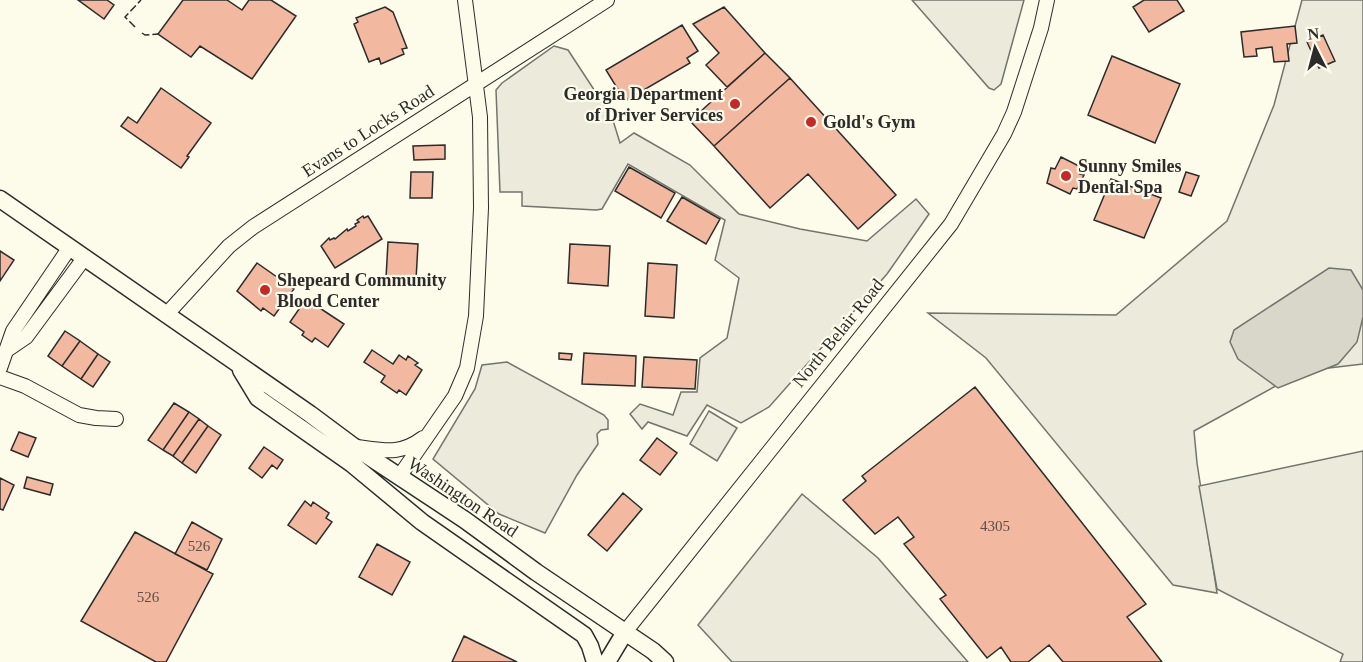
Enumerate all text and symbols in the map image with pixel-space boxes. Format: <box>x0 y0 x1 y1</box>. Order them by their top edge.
north arrow <box>1285 18 1345 78</box>
text: N <box>1307 24 1321 43</box>
street label: Evans to Locks Road <box>298 81 438 181</box>
place label: Georgia Department of Driver Services <box>564 84 723 125</box>
marker: Georgia Department of Driver Services <box>728 97 742 111</box>
place label: Gold's Gym <box>823 112 916 132</box>
marker: Gold's Gym <box>804 115 818 129</box>
place label: Sunny Smiles Dental Spa <box>1078 156 1182 197</box>
marker: Sunny Smiles Dental Spa <box>1059 169 1073 183</box>
place label: Shepeard Community Blood Center <box>277 270 447 311</box>
street label: North Belair Road <box>788 275 888 391</box>
marker: Shepeard Community Blood Center <box>258 283 272 297</box>
street label: Washington Road <box>404 453 522 541</box>
house number: 4305 <box>980 518 1010 534</box>
house number: 526 <box>188 538 211 554</box>
house number: 526 <box>137 589 160 605</box>

